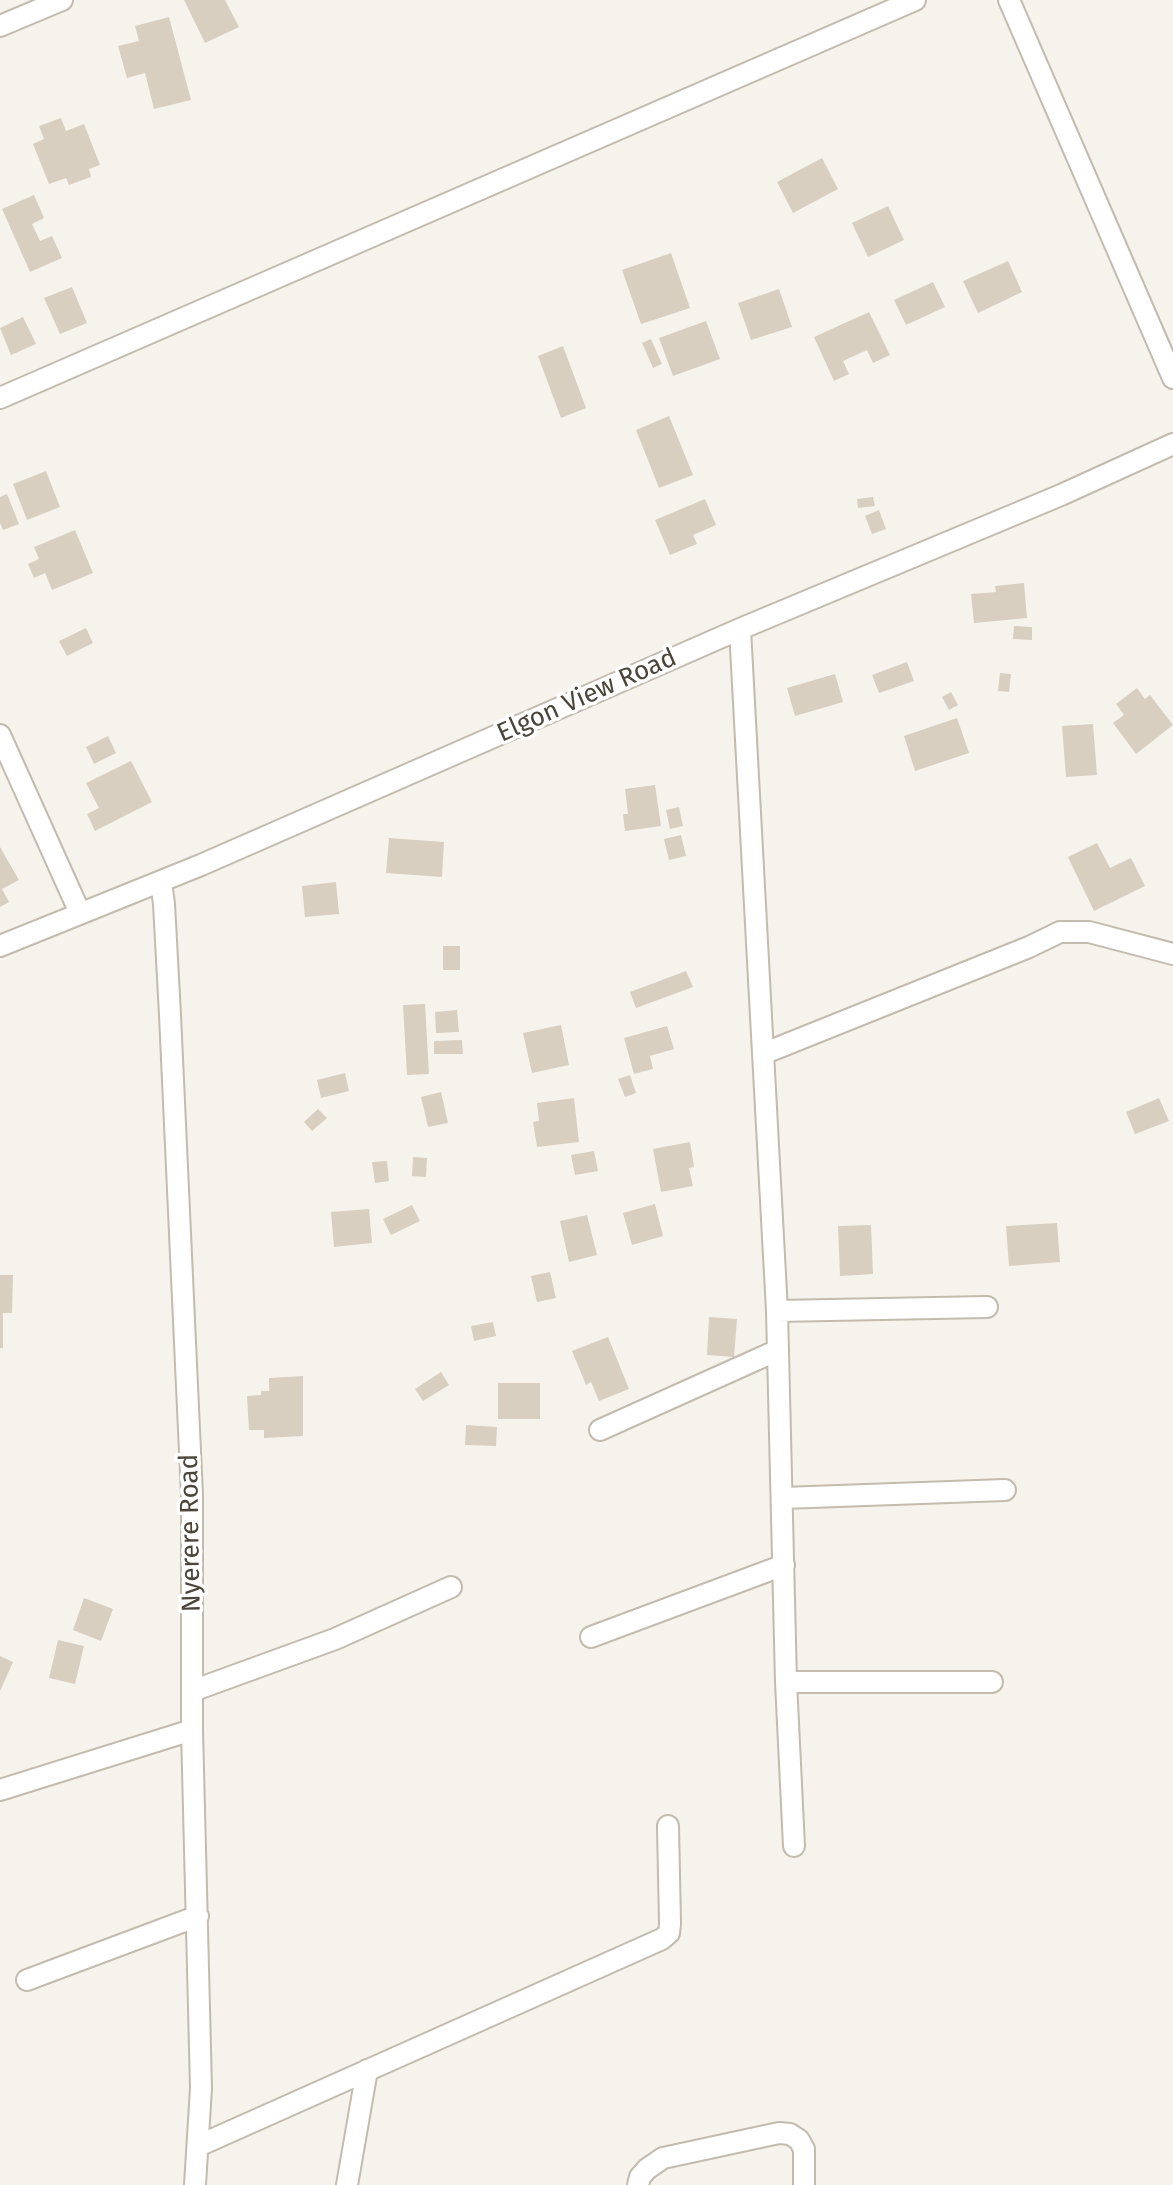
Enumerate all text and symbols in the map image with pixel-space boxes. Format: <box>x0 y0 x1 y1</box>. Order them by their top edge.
street label: Elgon View Road <box>492 642 682 750</box>
street label: Nyerere Road <box>174 1454 208 1612</box>

